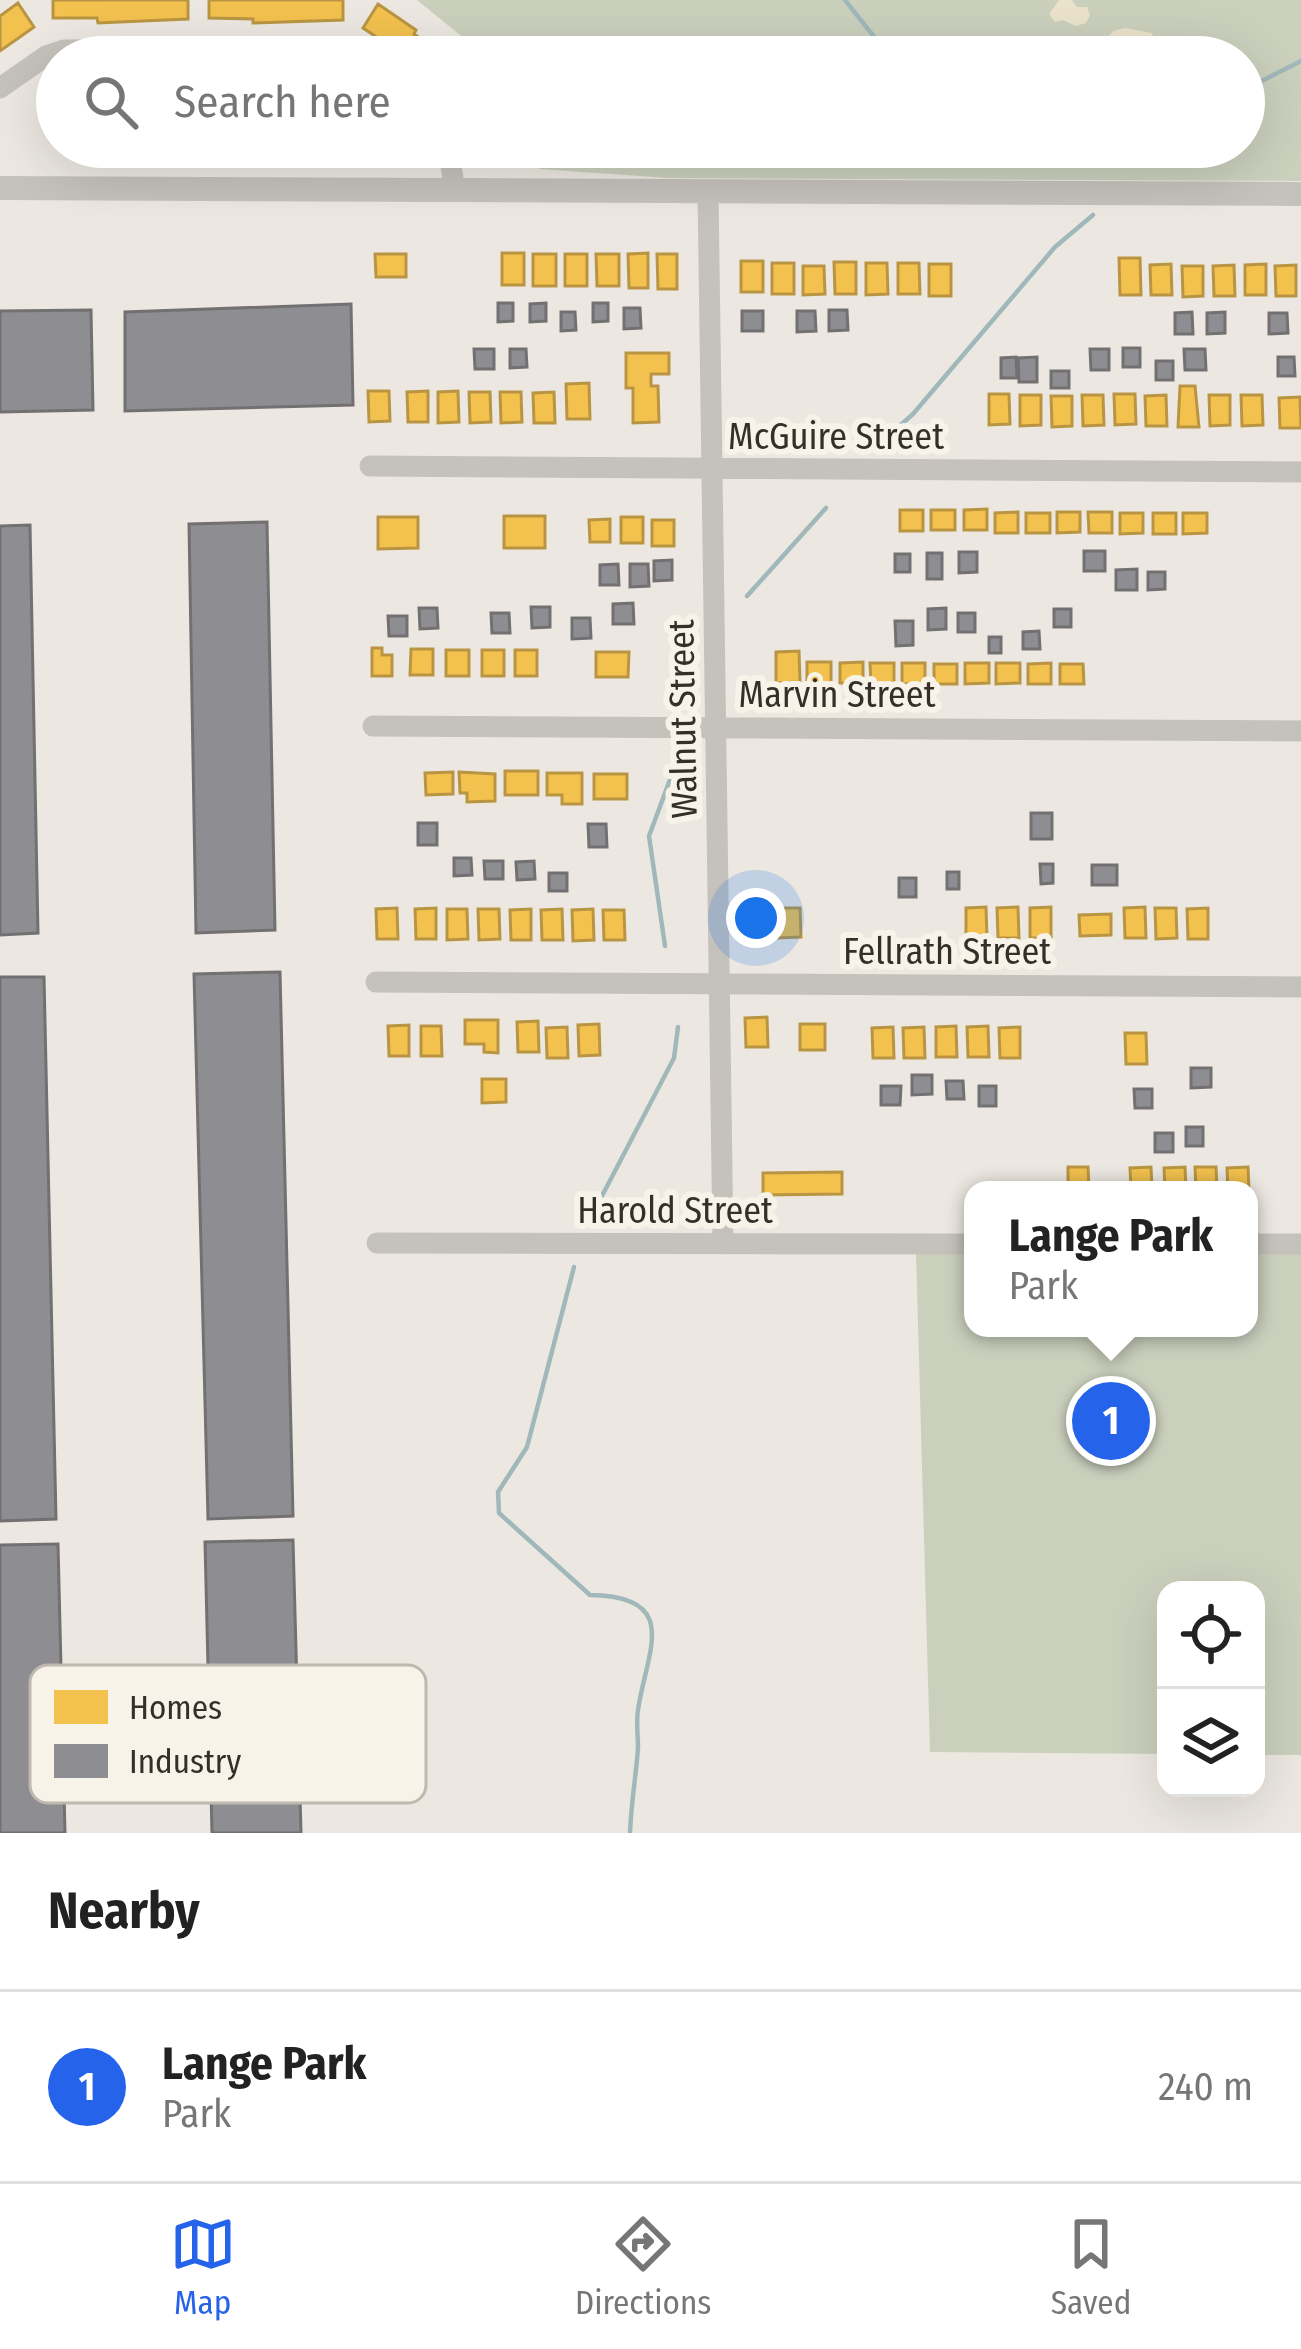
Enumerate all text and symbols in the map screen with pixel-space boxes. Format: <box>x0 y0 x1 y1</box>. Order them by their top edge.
search box <box>36 36 1265 168</box>
icon: search <box>78 69 144 135</box>
text: Search here <box>174 75 391 129</box>
street label: McGuire Street <box>728 415 944 459</box>
street label: Walnut Street <box>659 619 707 819</box>
street label: Marvin Street <box>739 673 936 717</box>
your location <box>726 888 786 948</box>
street label: Fellrath Street <box>843 930 1051 974</box>
popup <box>964 1181 1258 1337</box>
street label: Harold Street <box>577 1189 773 1233</box>
text: Lange Park <box>1009 1209 1213 1263</box>
text: Park <box>1009 1263 1078 1309</box>
pin: 1 <box>1072 1376 1150 1466</box>
map controls <box>1157 1581 1265 1797</box>
button: locate <box>1157 1581 1265 1689</box>
legend <box>30 1665 426 1803</box>
text: Homes <box>129 1688 222 1728</box>
button: layers <box>1157 1689 1265 1797</box>
text: Industry <box>129 1742 241 1782</box>
text: Nearby <box>48 1880 200 1942</box>
text: Lange Park <box>162 2037 366 2091</box>
text: 1 <box>79 2064 95 2110</box>
text: 240 m <box>1158 2064 1253 2110</box>
text: Park <box>162 2091 231 2137</box>
tab: Map <box>170 2211 236 2323</box>
tab: Directions <box>575 2211 711 2323</box>
tab: Saved <box>1051 2211 1131 2323</box>

